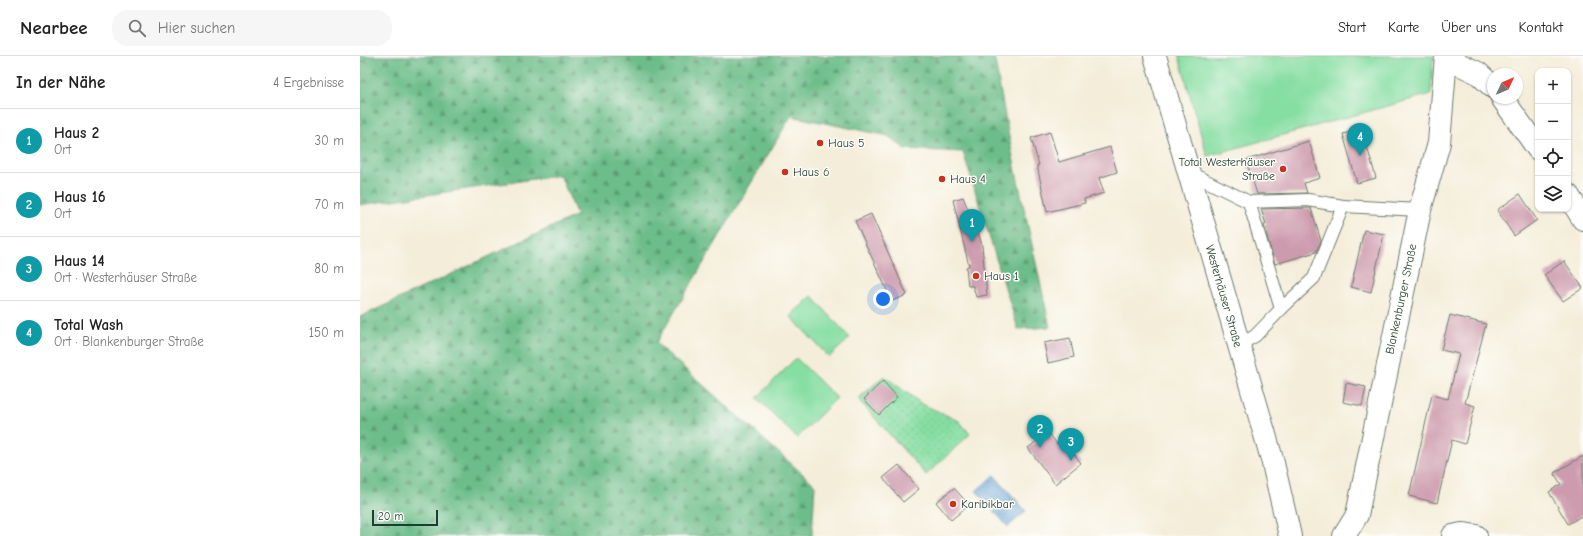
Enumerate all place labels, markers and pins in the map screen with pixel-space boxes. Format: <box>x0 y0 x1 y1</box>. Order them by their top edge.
pin: 4 <box>1347 123 1373 156</box>
place label: Haus 5 <box>828 136 865 150</box>
marker: Haus 5 <box>815 138 825 148</box>
place label: Total Westerhäuser Straße <box>1179 155 1275 183</box>
marker: Total Westerhäuser Straße <box>1278 164 1288 174</box>
place label: Haus 6 <box>793 165 830 179</box>
marker: Haus 6 <box>780 167 790 177</box>
place label: Haus 4 <box>950 172 986 186</box>
marker: Haus 4 <box>937 174 947 184</box>
pin: 1 <box>959 209 985 242</box>
place label: Haus 1 <box>984 269 1019 283</box>
marker: Haus 1 <box>971 271 981 281</box>
pin: 2 <box>1027 415 1053 448</box>
pin: 3 <box>1058 428 1084 461</box>
place label: Karibikbar <box>961 497 1014 511</box>
marker: Karibikbar <box>948 499 958 509</box>

